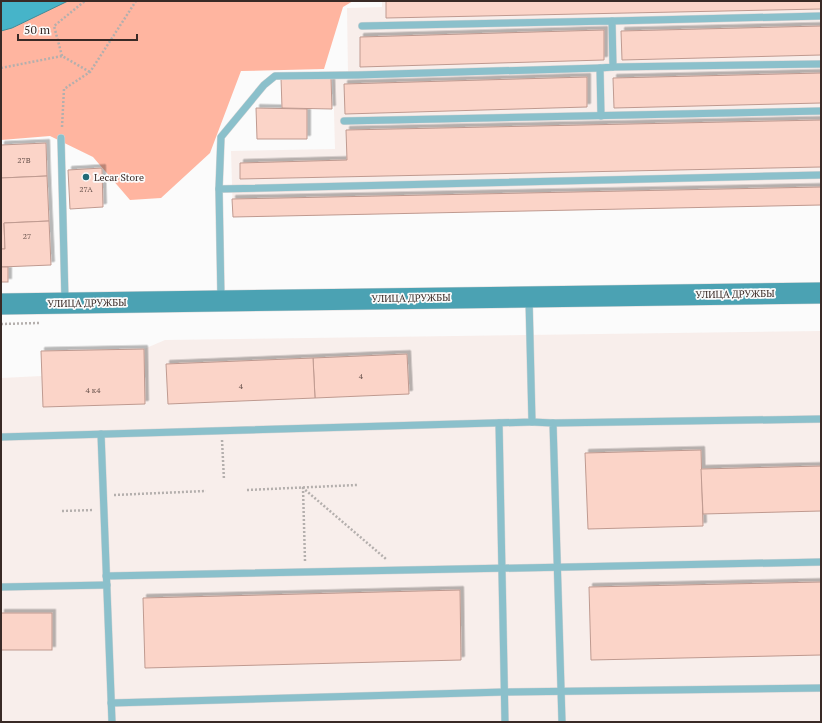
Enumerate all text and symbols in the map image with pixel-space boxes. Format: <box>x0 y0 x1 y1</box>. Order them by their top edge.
scale bar <box>18 16 137 42</box>
text: 50 m <box>24 22 51 37</box>
house number: 27В <box>17 155 31 165</box>
place label: Lecar Store <box>94 171 144 184</box>
marker: Lecar Store <box>81 172 91 182</box>
house number: 27А <box>79 184 93 194</box>
house number: 27 <box>23 231 31 241</box>
street label: УЛИЦА ДРУЖБЫ <box>695 287 775 301</box>
street label: УЛИЦА ДРУЖБЫ <box>371 291 451 305</box>
street label: УЛИЦА ДРУЖБЫ <box>47 296 127 310</box>
house number: 4 <box>359 371 364 381</box>
house number: 4 <box>239 381 244 391</box>
house number: 4 к4 <box>86 385 101 395</box>

